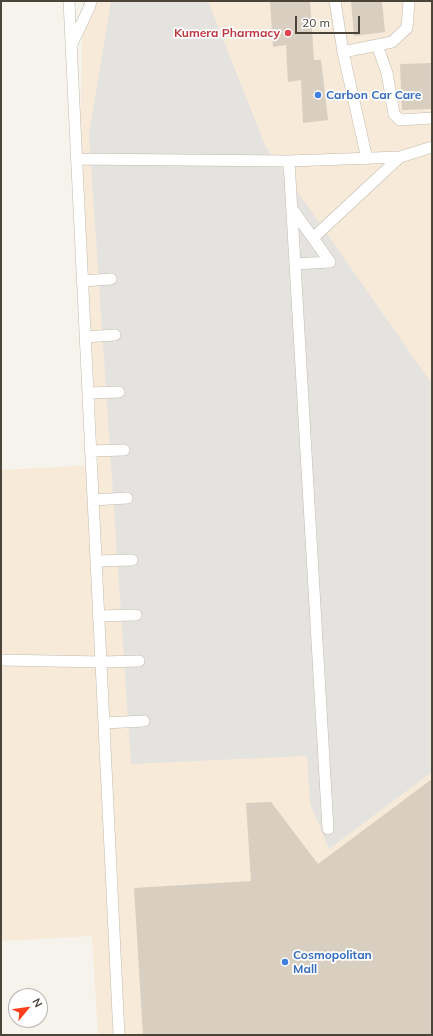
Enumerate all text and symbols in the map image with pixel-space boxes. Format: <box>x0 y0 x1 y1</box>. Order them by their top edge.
scale bar <box>297 8 362 34</box>
text: 20 m <box>302 15 330 30</box>
place label: Kumera Pharmacy <box>174 26 280 40</box>
marker: Kumera Pharmacy <box>283 28 293 38</box>
place label: Carbon Car Care <box>326 88 421 102</box>
marker: Carbon Car Care <box>313 90 323 100</box>
place label: Cosmopolitan Mall <box>293 948 372 976</box>
marker: Cosmopolitan Mall <box>280 957 290 967</box>
north arrow <box>8 988 48 1028</box>
text: N <box>29 996 46 1010</box>

